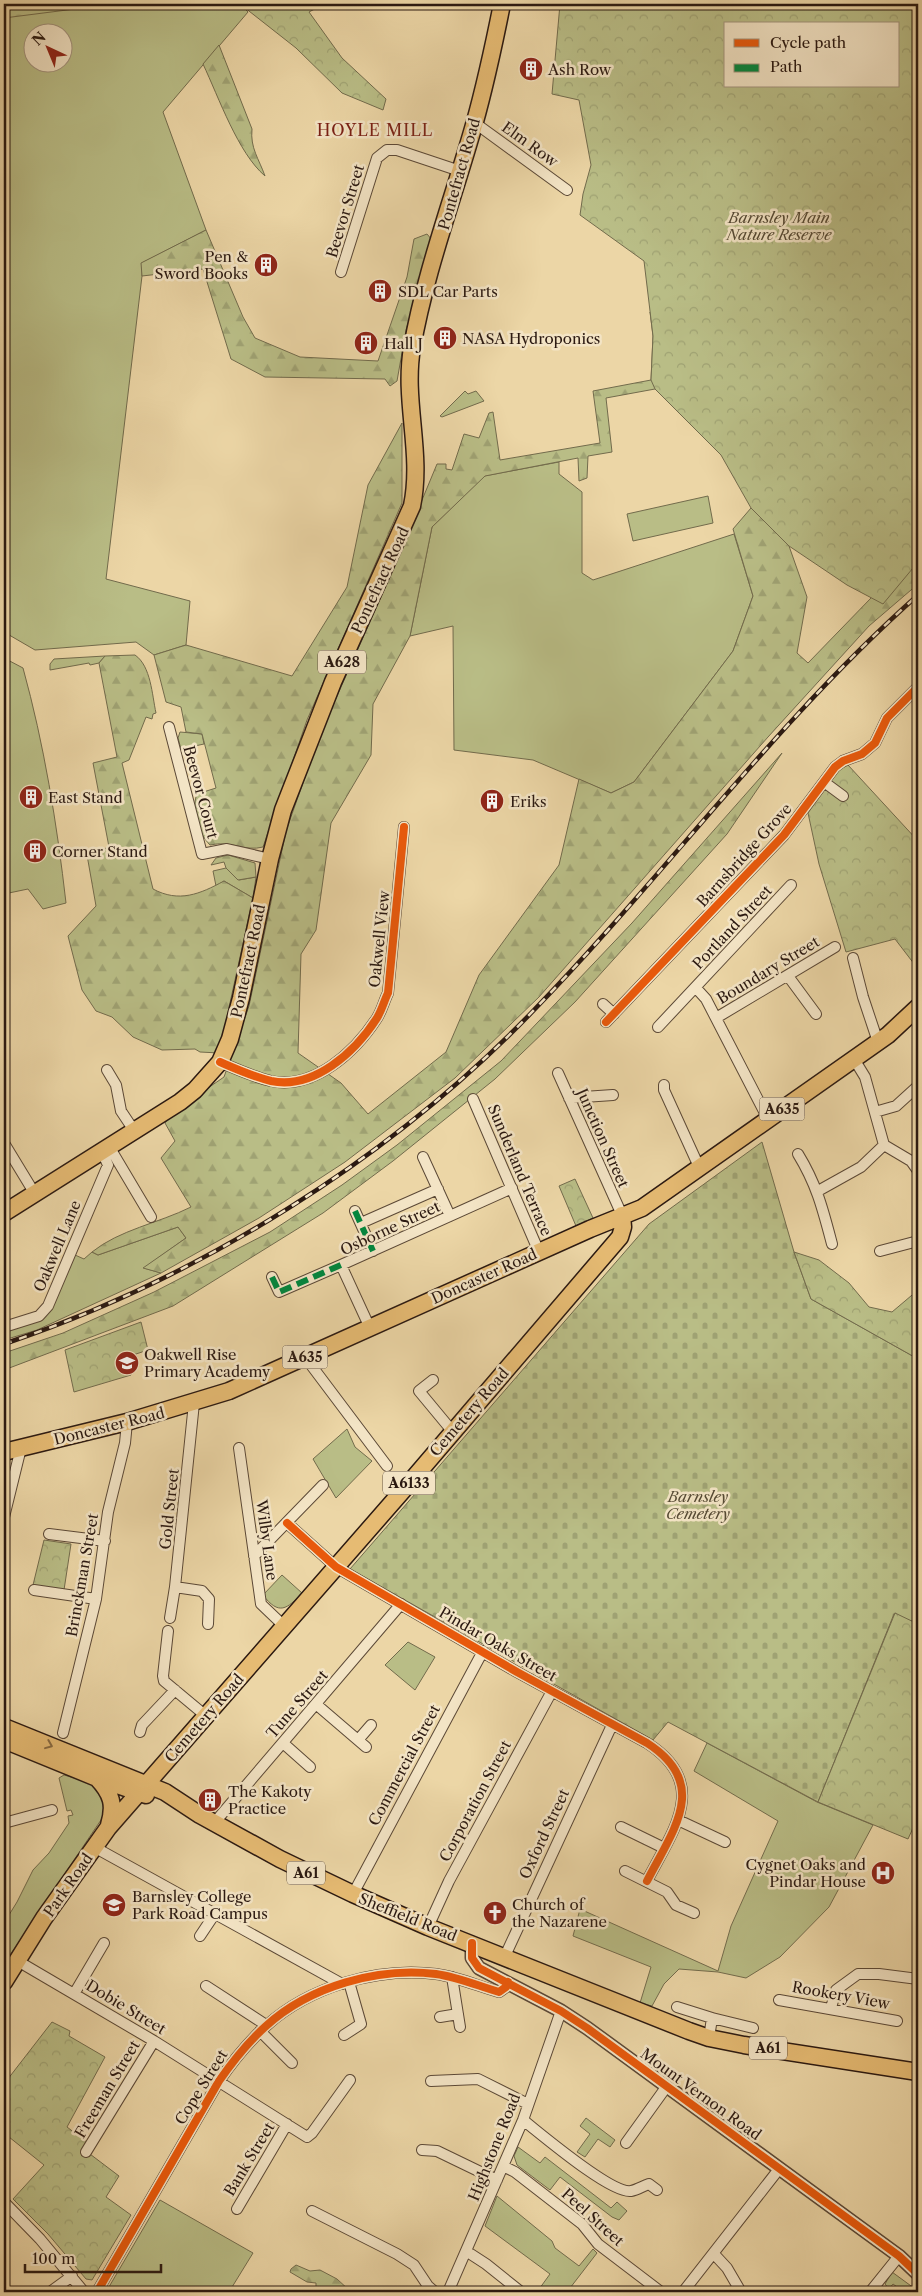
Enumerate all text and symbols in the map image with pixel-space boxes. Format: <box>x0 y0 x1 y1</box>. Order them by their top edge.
north arrow <box>22 22 72 72</box>
legend <box>724 22 900 88</box>
text: N <box>28 28 50 49</box>
text: Cycle path <box>770 33 847 52</box>
building icon: Ash Row <box>518 56 544 82</box>
text: Path <box>770 57 803 76</box>
place label: Ash Row <box>547 60 612 79</box>
street label: Pontefract Road <box>434 116 484 232</box>
street label: Elm Row <box>498 117 562 171</box>
district label: HOYLE MILL <box>317 120 433 140</box>
street label: Beevor Street <box>322 161 368 260</box>
park label: Barnsley Main Nature Reserve <box>725 208 832 244</box>
place label: Pen & Sword Books <box>155 247 248 283</box>
building icon: Pen & Sword Books <box>253 252 279 278</box>
building icon: SDL Car Parts <box>367 278 393 304</box>
place label: SDL Car Parts <box>398 282 498 301</box>
building icon: NASA Hydroponics <box>432 325 458 351</box>
place label: NASA Hydroponics <box>462 329 600 348</box>
building icon: Hall J <box>353 330 379 356</box>
place label: Hall J <box>384 334 423 353</box>
street label: Pontefract Road <box>347 524 413 636</box>
road number: A628 <box>318 650 366 674</box>
street label: Beevor Court <box>179 743 223 841</box>
building icon: East Stand <box>18 784 44 810</box>
place label: East Stand <box>48 788 123 807</box>
building icon: Eriks <box>479 788 505 814</box>
place label: Eriks <box>510 792 546 811</box>
street label: Barnsbridge Grove <box>692 799 796 911</box>
building icon: Corner Stand <box>22 838 48 864</box>
place label: Corner Stand <box>52 842 148 861</box>
street label: Portland Street <box>688 881 776 973</box>
street label: Oakwell View <box>364 889 394 988</box>
street label: Pontefract Road <box>227 902 269 1020</box>
street label: Boundary Street <box>713 932 823 1008</box>
street label: Junction Street <box>572 1084 634 1191</box>
road number: A635 <box>760 1098 804 1120</box>
street label: Sunderland Terrace <box>484 1101 556 1239</box>
street label: Osborne Street <box>337 1196 444 1259</box>
street label: Oakwell Lane <box>29 1197 85 1295</box>
street label: Doncaster Road <box>428 1244 540 1308</box>
place label: Oakwell Rise Primary Academy <box>144 1345 271 1381</box>
road number: A635 <box>282 1345 328 1368</box>
school or university icon: Oakwell Rise Primary Academy <box>114 1350 140 1376</box>
street label: Cemetery Road <box>425 1364 513 1460</box>
street label: Doncaster Road <box>51 1403 167 1449</box>
street label: Gold Street <box>155 1467 183 1550</box>
road number: A6133 <box>383 1472 435 1495</box>
park label: Barnsley Cemetery <box>666 1487 731 1523</box>
street label: Wilby Lane <box>252 1497 282 1582</box>
street label: Brinckman Street <box>62 1511 102 1638</box>
street label: Pindar Oaks Street <box>436 1603 561 1686</box>
street label: Tune Street <box>262 1665 332 1742</box>
street label: Cemetery Road <box>160 1670 248 1766</box>
street label: Commercial Street <box>364 1701 444 1829</box>
street label: Corporation Street <box>435 1736 515 1865</box>
one-way arrow <box>44 1739 53 1749</box>
place label: The Kakoty Practice <box>228 1782 312 1818</box>
street label: Oxford Street <box>515 1785 573 1882</box>
building icon: The Kakoty Practice <box>197 1787 223 1813</box>
street label: Park Road <box>39 1849 97 1921</box>
place label: Cygnet Oaks and Pindar House <box>745 1855 866 1891</box>
hospital icon: Cygnet Oaks and Pindar House <box>870 1860 896 1886</box>
road number: A61 <box>287 1862 325 1885</box>
place label: Barnsley College Park Road Campus <box>132 1887 268 1923</box>
street label: Sheffield Road <box>356 1889 460 1945</box>
school or university icon: Barnsley College Park Road Campus <box>101 1892 127 1918</box>
place label: Church of the Nazarene <box>512 1895 607 1931</box>
church icon: Church of the Nazarene <box>482 1900 508 1926</box>
street label: Dobie Street <box>83 1976 170 2039</box>
street label: Rookery View <box>790 1977 892 2013</box>
street label: Freeman Street <box>70 2036 144 2141</box>
road number: A61 <box>749 2036 787 2060</box>
street label: Mount Vernon Road <box>637 2044 765 2144</box>
street label: Cope Street <box>170 2045 232 2128</box>
street label: Highstone Road <box>464 2090 524 2204</box>
street label: Bank Street <box>220 2118 279 2199</box>
street label: Peel Street <box>558 2184 629 2250</box>
scale bar <box>25 2241 161 2273</box>
text: 100 m <box>32 2249 75 2268</box>

